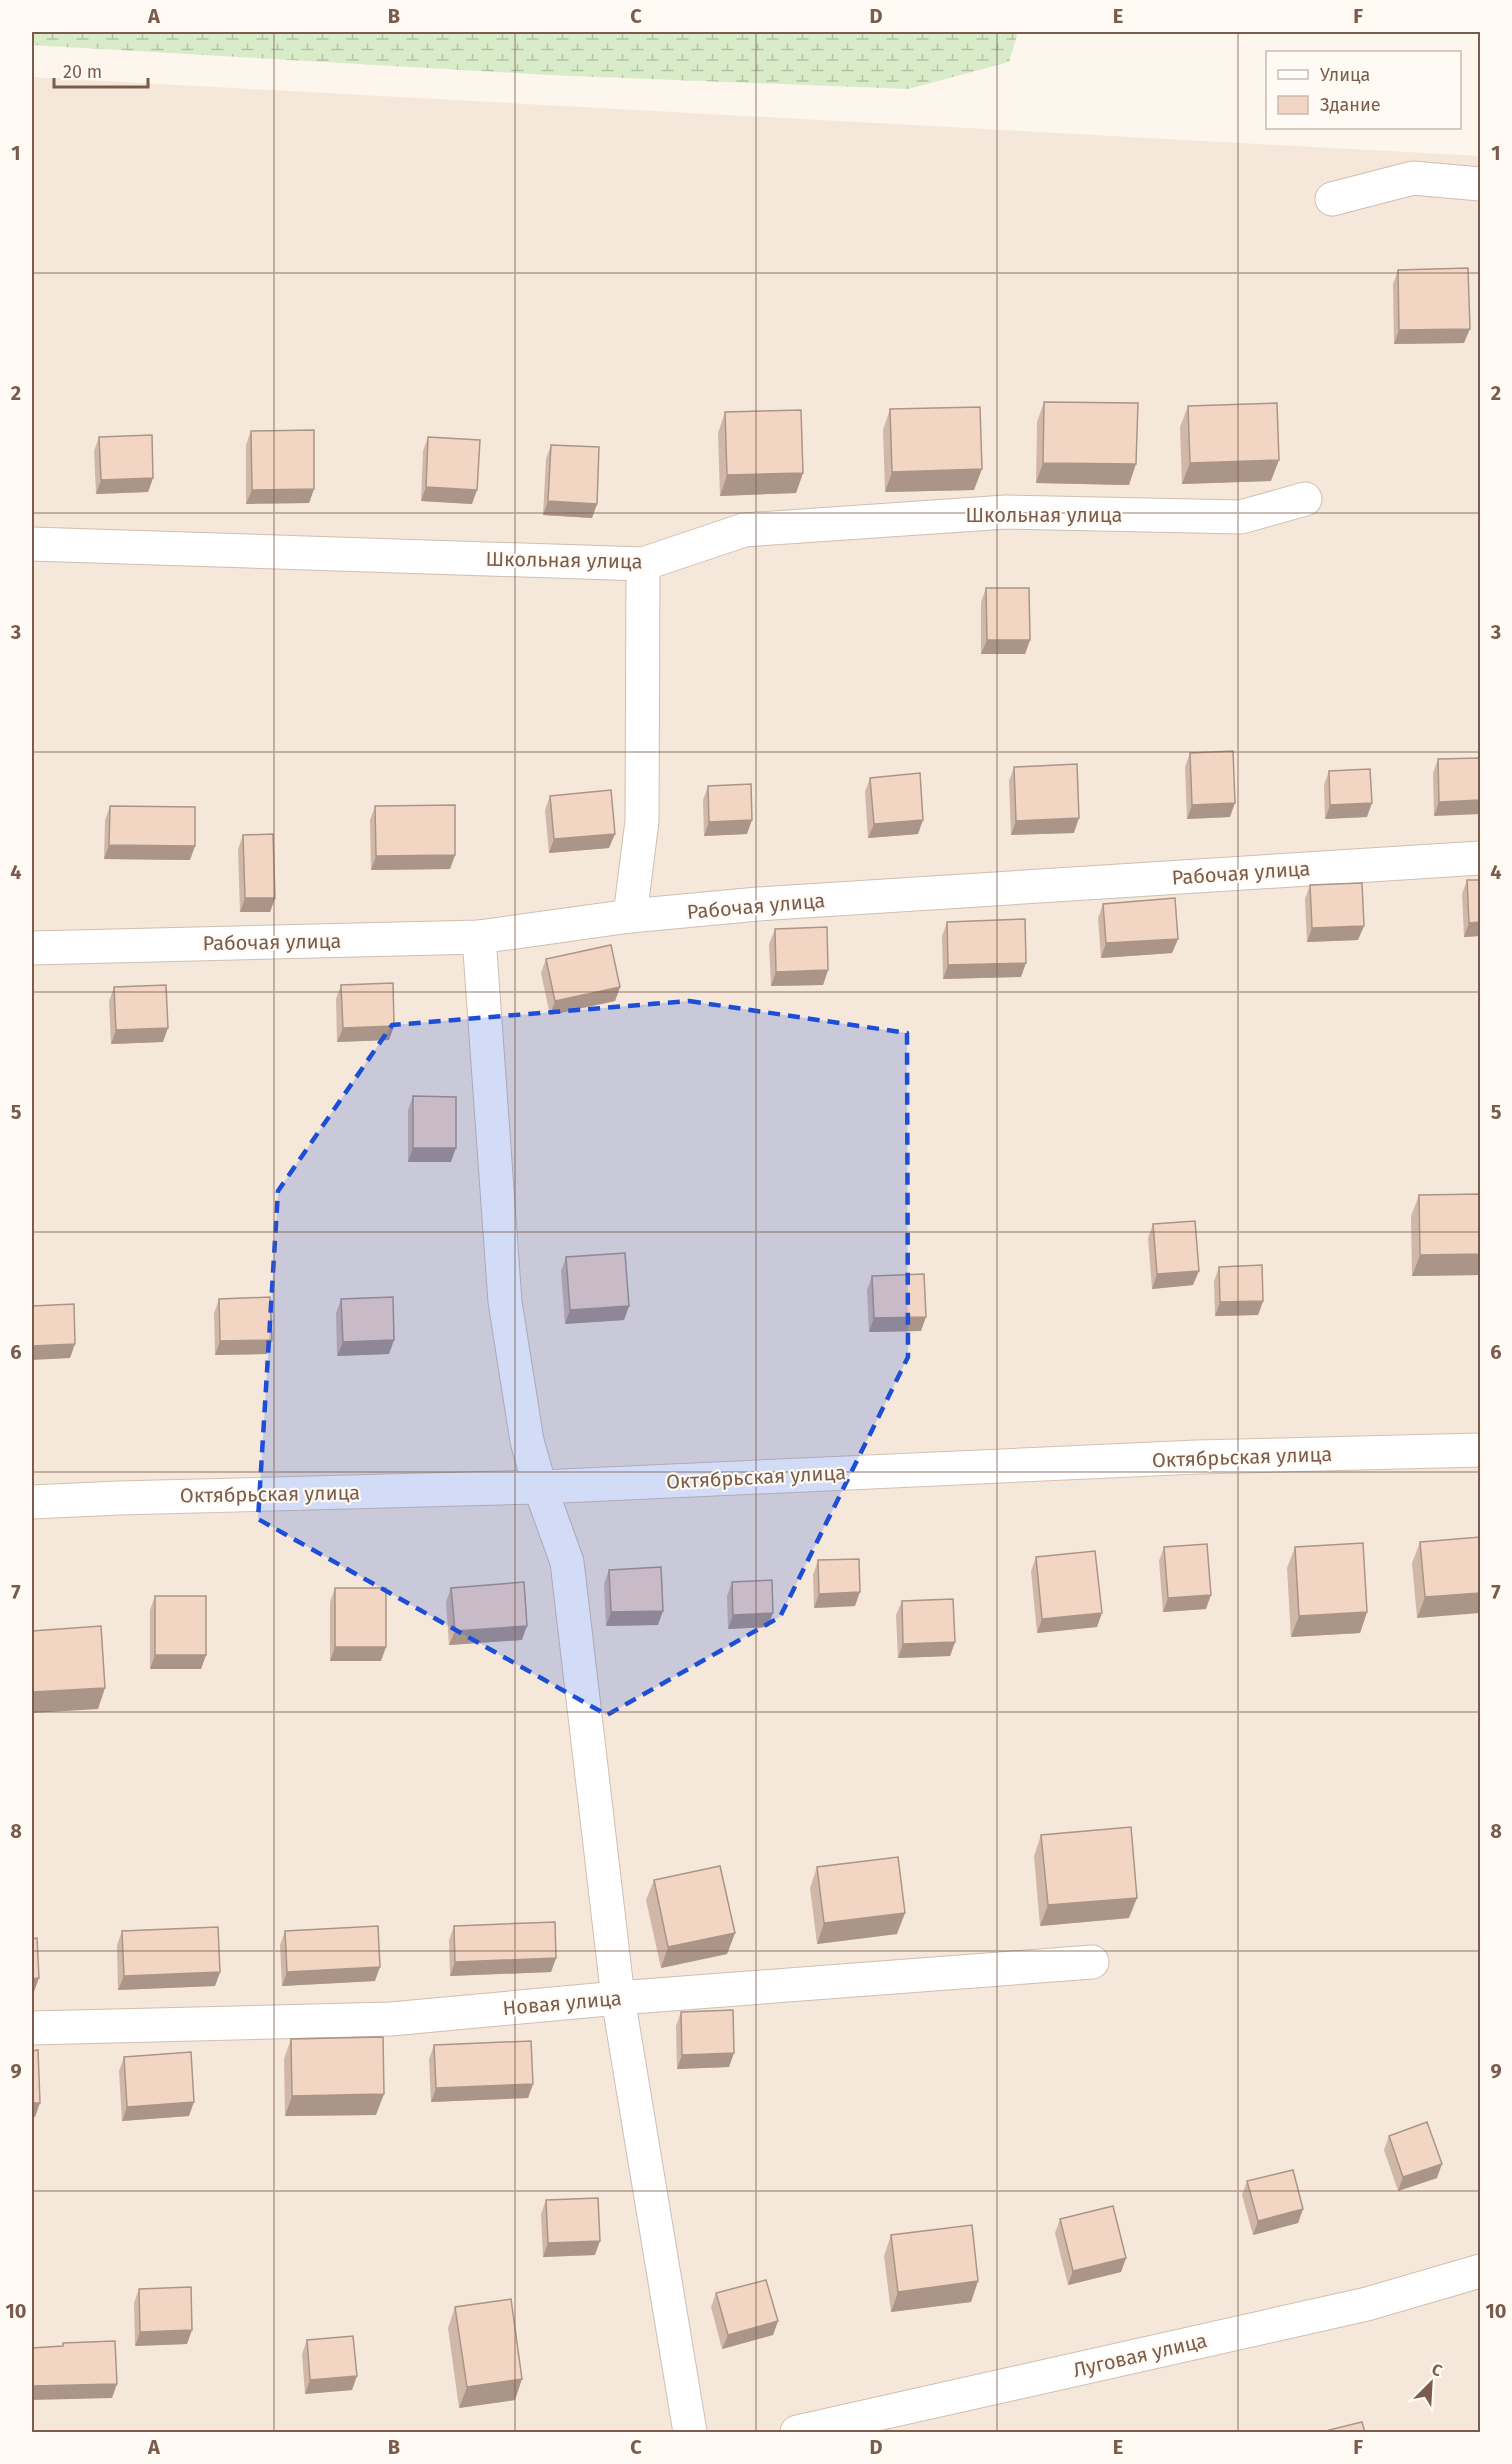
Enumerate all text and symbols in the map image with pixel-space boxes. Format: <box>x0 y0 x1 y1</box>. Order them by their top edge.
text: A <box>147 4 161 28</box>
text: B <box>388 4 400 28</box>
text: C <box>630 4 642 28</box>
text: D <box>869 4 883 28</box>
text: E <box>1113 4 1123 28</box>
text: F <box>1353 4 1363 28</box>
scale bar <box>54 51 148 89</box>
legend <box>1266 51 1461 129</box>
text: 20 m <box>63 61 102 83</box>
text: Улица <box>1320 64 1370 86</box>
text: Здание <box>1320 94 1381 116</box>
text: 1 <box>11 141 21 165</box>
text: 1 <box>1491 141 1501 165</box>
text: 2 <box>11 381 21 405</box>
text: 2 <box>1491 381 1501 405</box>
street label: Школьная улица <box>966 503 1122 527</box>
street label: Школьная улица <box>485 547 643 573</box>
text: 3 <box>10 620 21 644</box>
text: 3 <box>1490 620 1501 644</box>
street label: Рабочая улица <box>1171 856 1311 890</box>
text: 4 <box>10 860 22 884</box>
text: 4 <box>1490 860 1502 884</box>
street label: Рабочая улица <box>686 888 826 924</box>
street label: Рабочая улица <box>202 929 342 955</box>
text: 5 <box>11 1100 22 1124</box>
text: 5 <box>1491 1100 1502 1124</box>
text: 6 <box>10 1340 22 1364</box>
text: 6 <box>1490 1340 1502 1364</box>
street label: Октябрьская улица <box>1152 1442 1332 1472</box>
street label: Октябрьская улица <box>665 1460 847 1494</box>
street label: Октябрьская улица <box>180 1480 360 1508</box>
text: 7 <box>11 1580 21 1604</box>
text: 7 <box>1491 1580 1501 1604</box>
text: 8 <box>10 1819 22 1843</box>
text: 8 <box>1490 1819 1502 1843</box>
street label: Новая улица <box>502 1986 622 2020</box>
text: 9 <box>10 2059 22 2083</box>
text: 9 <box>1490 2059 1502 2083</box>
text: 10 <box>6 2299 26 2323</box>
text: 10 <box>1486 2299 1506 2323</box>
street label: Луговая улица <box>1071 2328 1209 2382</box>
north arrow <box>1401 2353 1461 2413</box>
text: С <box>1429 2359 1446 2381</box>
text: A <box>147 2435 161 2459</box>
text: B <box>388 2435 400 2459</box>
text: C <box>630 2435 642 2459</box>
text: D <box>869 2435 883 2459</box>
text: E <box>1113 2435 1123 2459</box>
text: F <box>1353 2435 1363 2459</box>

